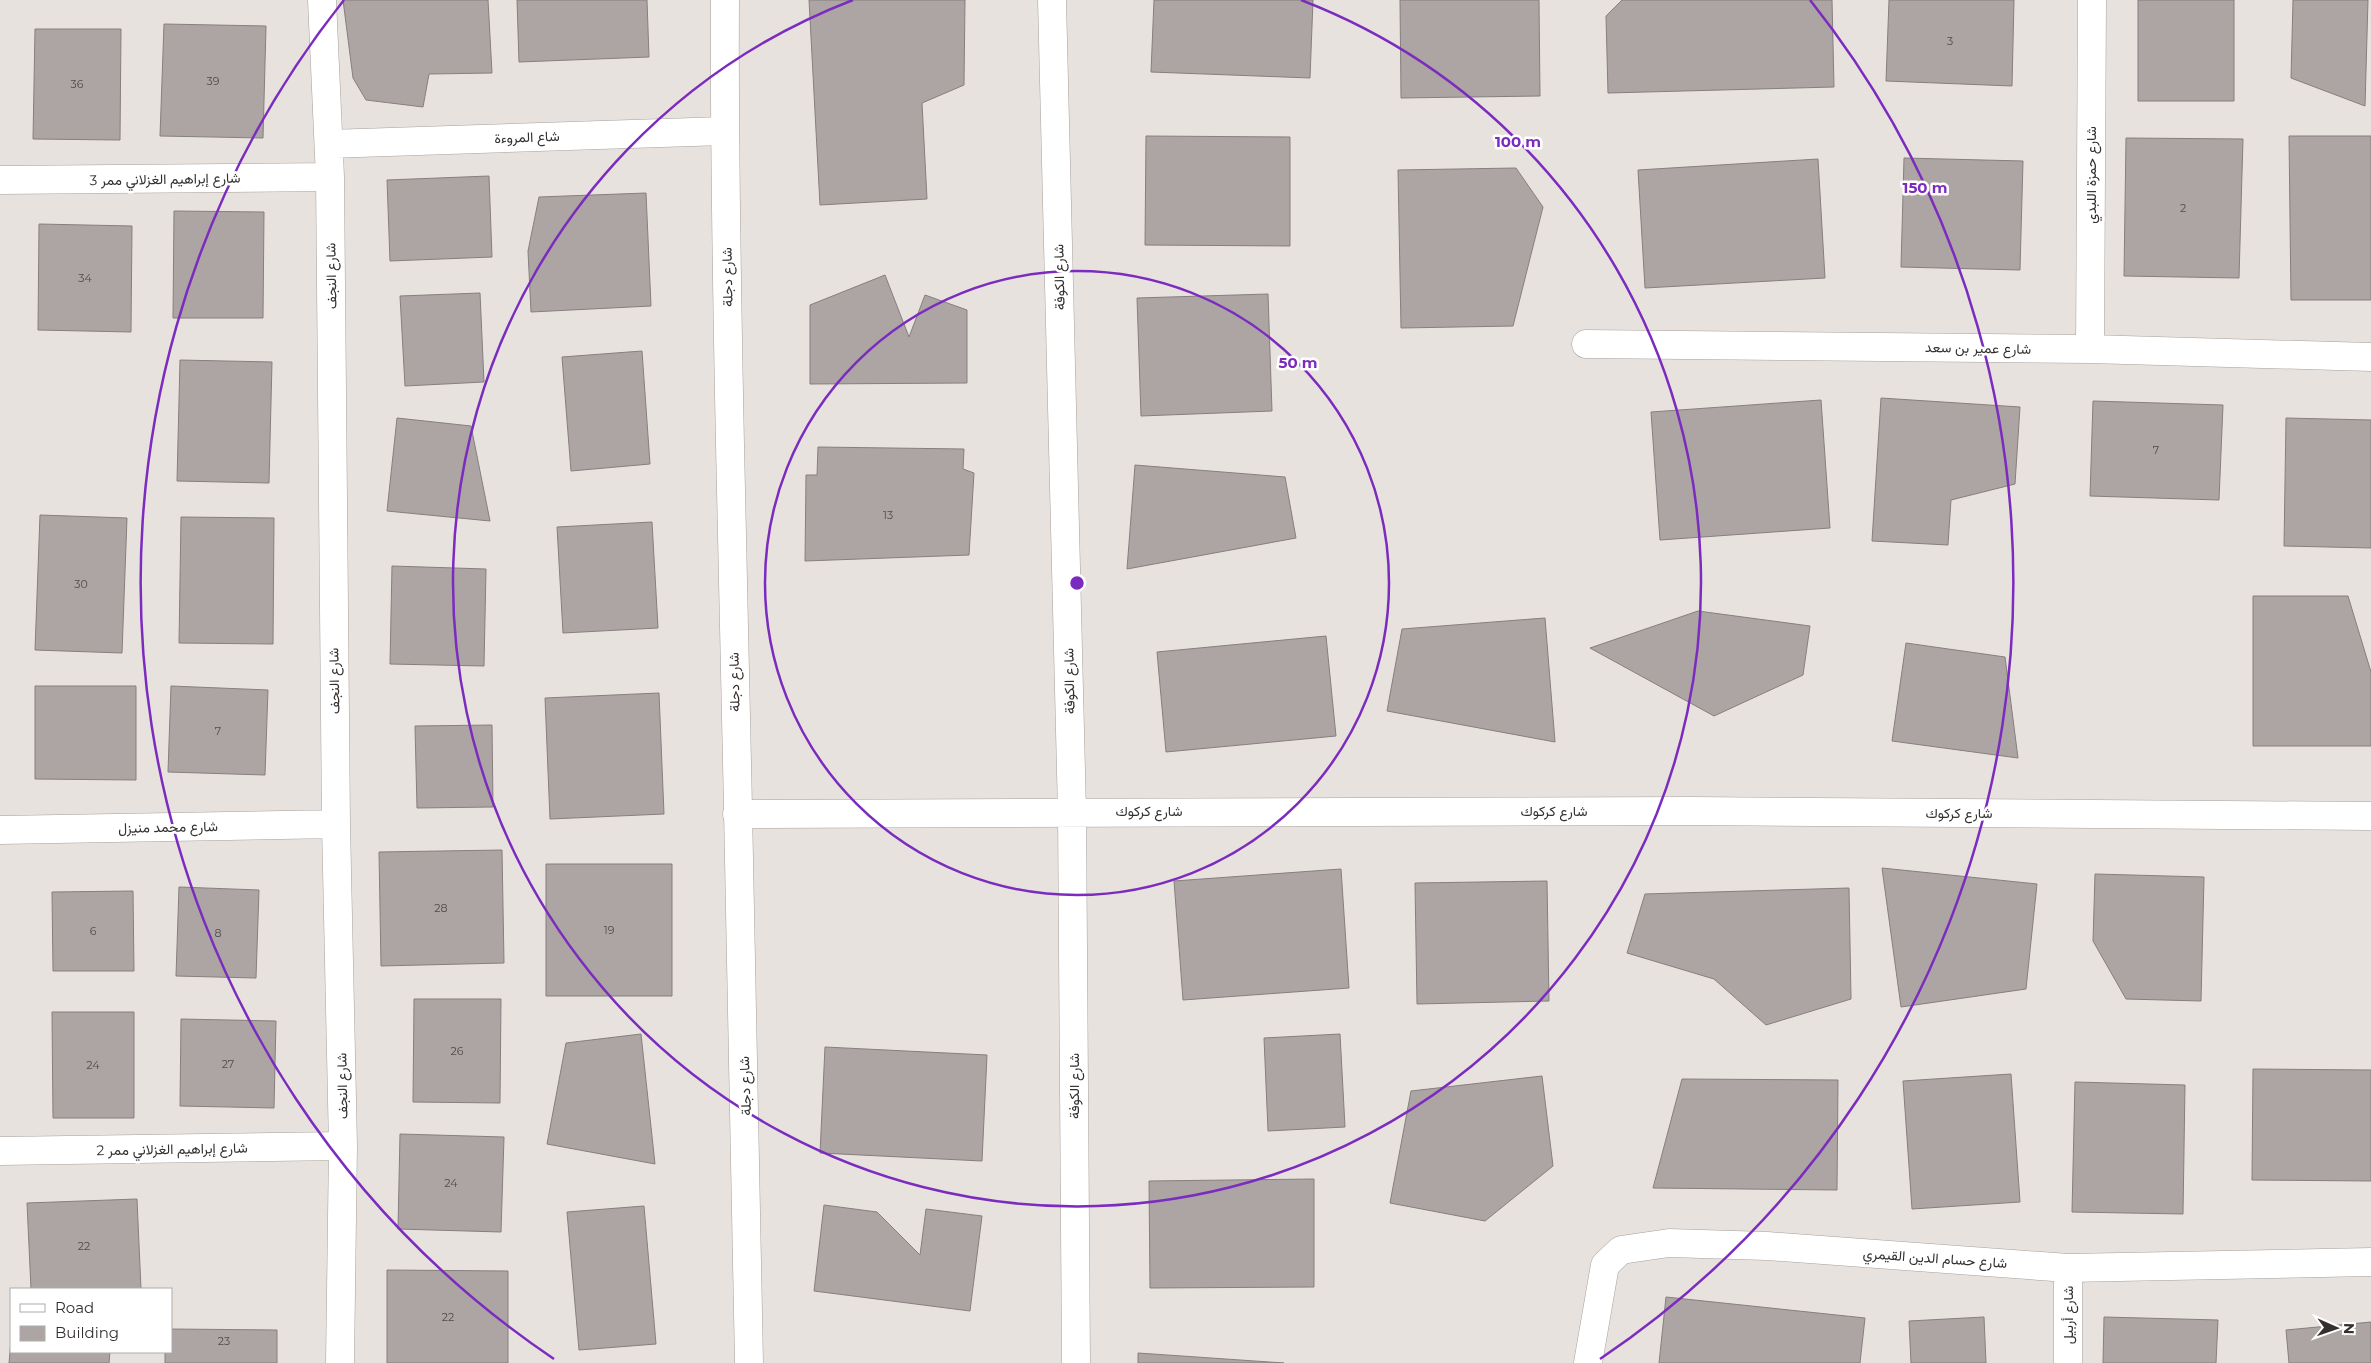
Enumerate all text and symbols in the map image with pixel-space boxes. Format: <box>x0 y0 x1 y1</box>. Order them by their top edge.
house number: 3 <box>1947 34 1953 48</box>
house number: 39 <box>207 74 220 88</box>
house number: 36 <box>71 77 84 91</box>
street label: شارع حمزة اللبدي <box>2082 126 2103 224</box>
street label: شاع المروءة <box>494 127 560 149</box>
text: 100 m <box>1495 132 1541 151</box>
street label: شارع إبراهيم الغزلاني ممر 3 <box>89 169 241 192</box>
text: 150 m <box>1903 178 1947 197</box>
house number: 2 <box>2180 201 2186 215</box>
street label: شارع النجف <box>321 243 343 309</box>
street label: شارع الكوفة <box>1049 244 1071 310</box>
street label: شارع دجلة <box>717 247 739 307</box>
house number: 34 <box>78 271 92 285</box>
street label: شارع عمير بن سعد <box>1925 338 2031 360</box>
text: 50 m <box>1278 353 1318 372</box>
house number: 7 <box>2153 443 2159 457</box>
house number: 13 <box>883 508 893 522</box>
centre of rings <box>1068 574 1086 592</box>
house number: 30 <box>74 577 88 591</box>
street label: شارع النجف <box>324 648 346 714</box>
street label: شارع الكوفة <box>1059 648 1081 714</box>
street label: شارع دجلة <box>724 652 746 712</box>
house number: 7 <box>215 724 221 738</box>
street label: شارع كركوك <box>1116 802 1182 822</box>
street label: شارع كركوك <box>1521 802 1587 822</box>
street label: شارع كركوك <box>1926 804 1992 824</box>
street label: شارع محمد منيزل <box>118 817 218 839</box>
house number: 28 <box>434 901 448 915</box>
house number: 19 <box>604 923 615 937</box>
house number: 6 <box>90 924 97 938</box>
house number: 8 <box>214 926 222 940</box>
house number: 26 <box>451 1044 464 1058</box>
street label: شارع النجف <box>332 1053 354 1119</box>
street label: شارع الكوفة <box>1065 1053 1085 1119</box>
street label: شارع دجلة <box>735 1056 757 1116</box>
house number: 27 <box>222 1057 234 1071</box>
house number: 24 <box>86 1058 100 1072</box>
street label: شارع إبراهيم الغزلاني ممر 2 <box>96 1139 248 1162</box>
house number: 24 <box>444 1176 458 1190</box>
house number: 22 <box>78 1239 90 1253</box>
street label: شارع حسام الدين القيمري <box>1862 1244 2008 1275</box>
street label: شارع أربيل <box>2059 1286 2079 1344</box>
legend <box>10 1288 172 1353</box>
text: Road <box>55 1298 94 1317</box>
north arrow <box>2311 1303 2361 1353</box>
house number: 22 <box>442 1310 454 1324</box>
text: N <box>2340 1322 2358 1334</box>
text: Building <box>55 1323 119 1342</box>
house number: 23 <box>218 1334 230 1348</box>

